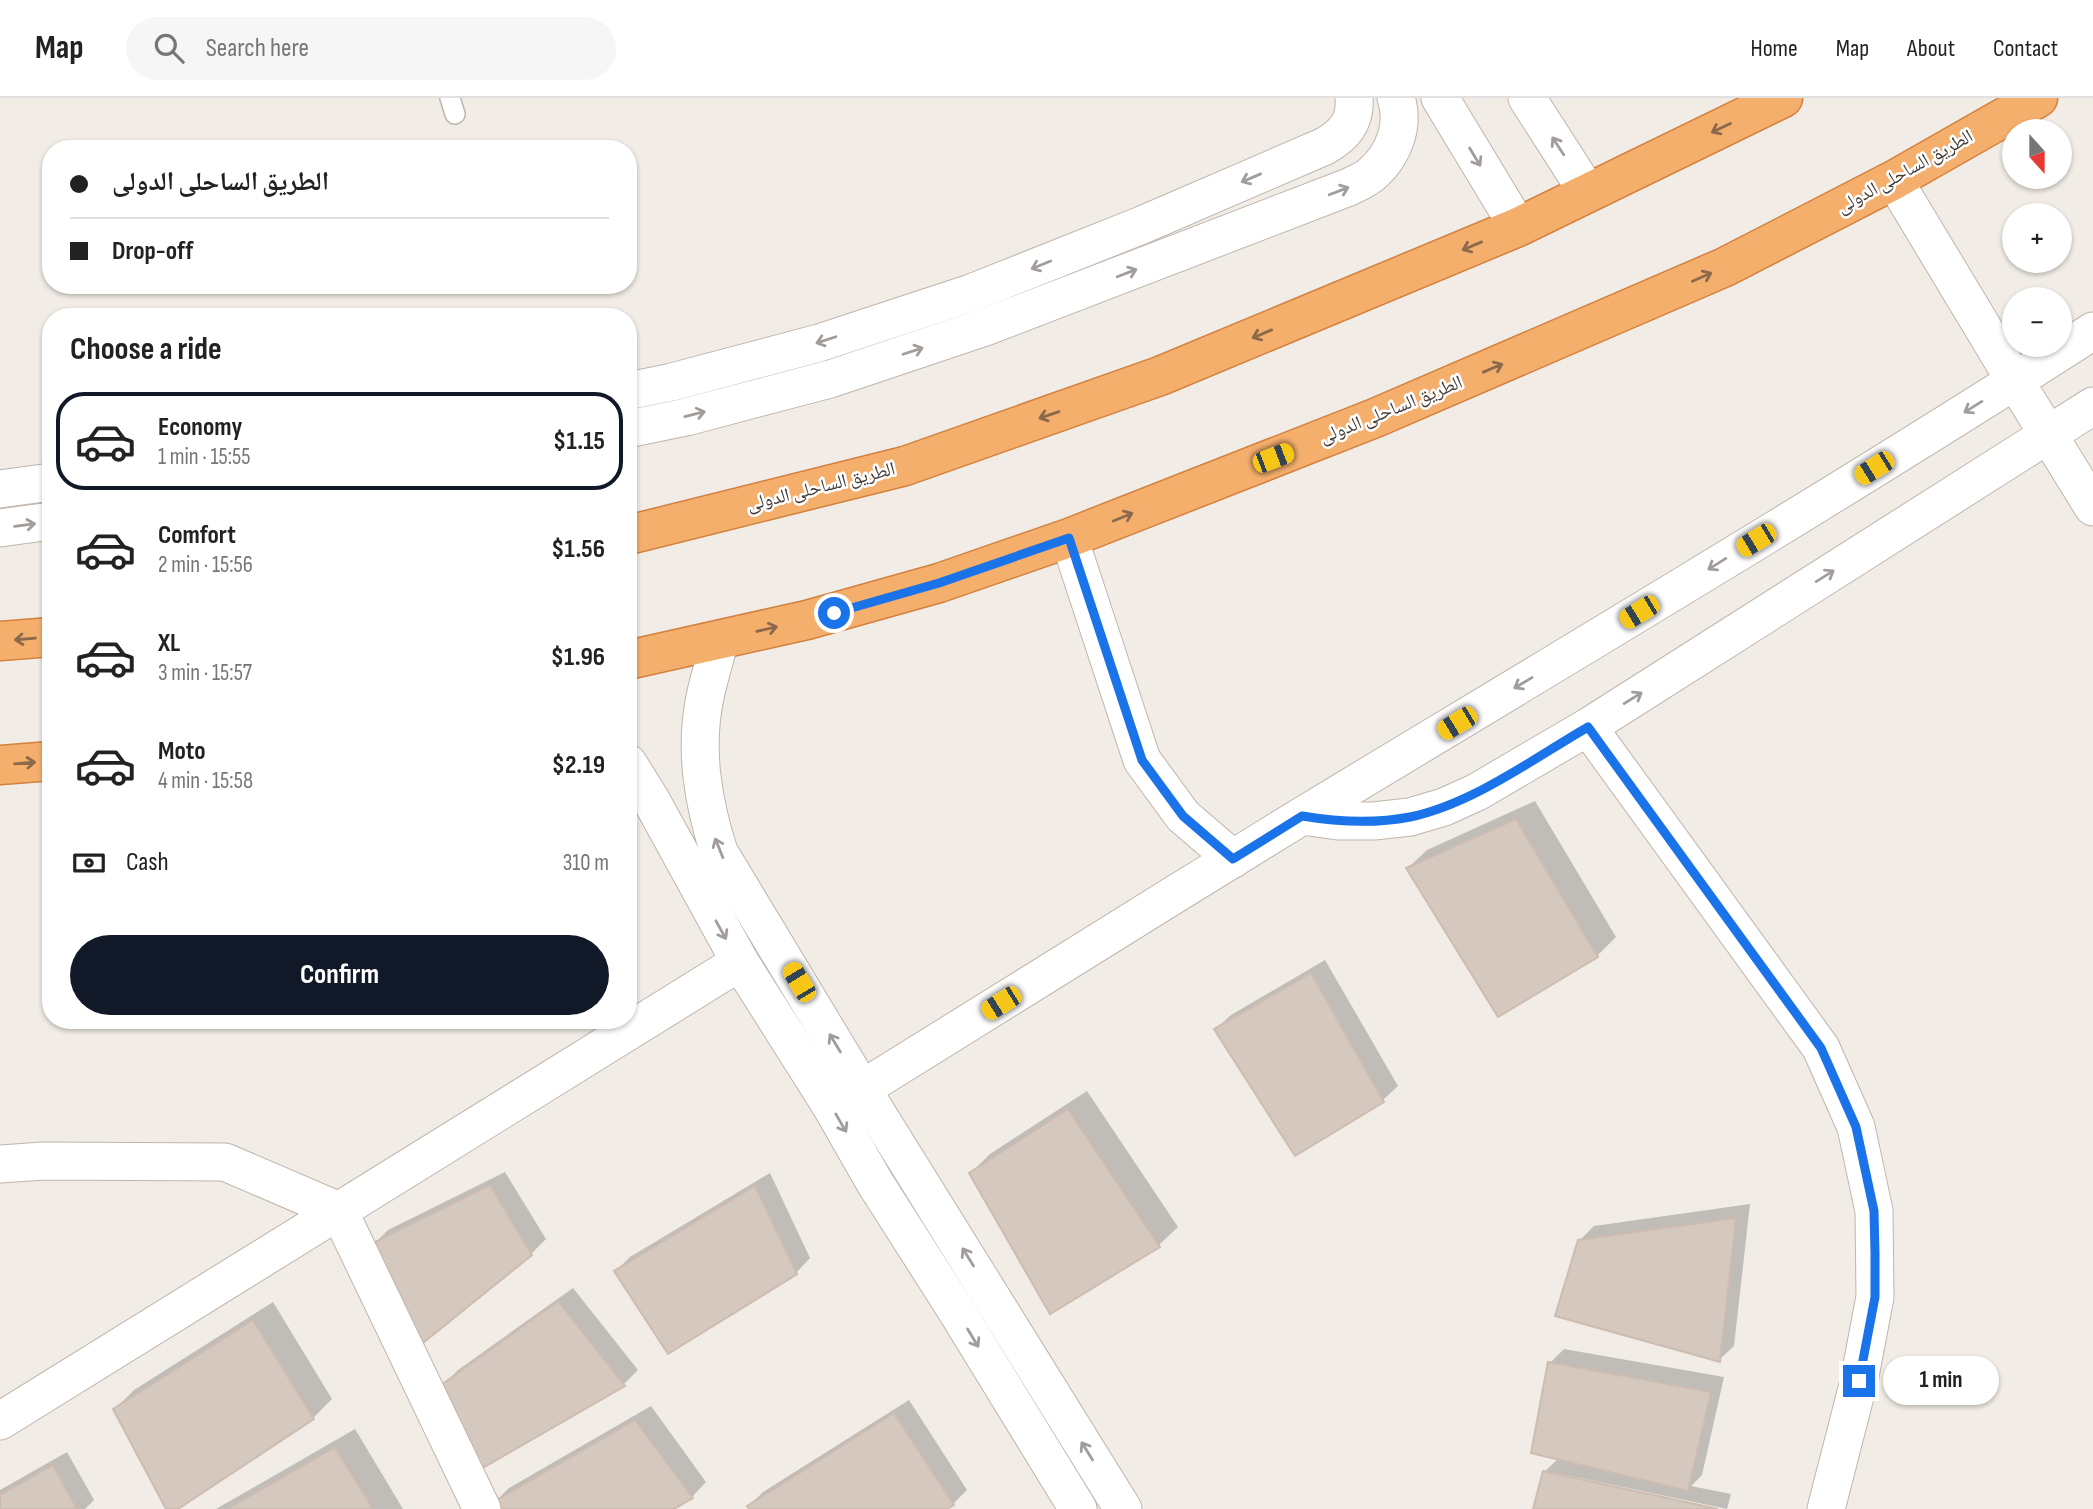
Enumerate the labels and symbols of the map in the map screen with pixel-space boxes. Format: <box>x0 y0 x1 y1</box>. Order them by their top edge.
north arrow <box>2002 119 2072 189</box>
one-way arrow <box>1711 122 1732 135</box>
street label: الطريق الساحلى الدولى <box>1833 125 1977 219</box>
one-way arrow <box>1550 136 1564 156</box>
one-way arrow <box>1469 146 1483 166</box>
one-way arrow <box>1241 172 1262 185</box>
one-way arrow <box>1328 183 1349 196</box>
one-way arrow <box>1461 241 1483 254</box>
one-way arrow <box>1030 259 1052 272</box>
one-way arrow <box>1115 265 1137 278</box>
one-way arrow <box>1691 270 1712 283</box>
one-way arrow <box>1251 328 1273 341</box>
one-way arrow <box>815 334 837 347</box>
one-way arrow <box>902 344 924 356</box>
one-way arrow <box>1482 361 1504 374</box>
street label: الطريق الساحلى الدولى <box>1316 371 1466 449</box>
one-way arrow <box>1964 400 1984 414</box>
one-way arrow <box>683 407 706 420</box>
one-way arrow <box>1039 410 1061 423</box>
car <box>1250 441 1297 475</box>
car <box>1851 448 1898 488</box>
street label: الطريق الساحلى الدولى <box>744 457 898 517</box>
one-way arrow <box>1112 509 1134 522</box>
one-way arrow <box>14 518 36 531</box>
car <box>1733 520 1780 560</box>
one-way arrow <box>1707 558 1727 572</box>
one-way arrow <box>1815 569 1834 584</box>
car <box>1616 592 1663 632</box>
route start <box>818 597 850 629</box>
one-way arrow <box>755 622 778 636</box>
one-way arrow <box>15 633 37 646</box>
one-way arrow <box>1513 677 1533 691</box>
one-way arrow <box>1623 691 1642 706</box>
car <box>1434 703 1481 743</box>
one-way arrow <box>14 756 36 769</box>
one-way arrow <box>711 838 724 859</box>
one-way arrow <box>714 919 728 939</box>
car <box>780 959 819 1005</box>
car <box>978 983 1025 1023</box>
one-way arrow <box>828 1034 842 1054</box>
one-way arrow <box>834 1113 848 1133</box>
one-way arrow <box>960 1248 974 1268</box>
one-way arrow <box>966 1327 980 1347</box>
callout: 1 min <box>1884 1356 1999 1406</box>
route end <box>1843 1365 1875 1397</box>
one-way arrow <box>1079 1442 1094 1461</box>

